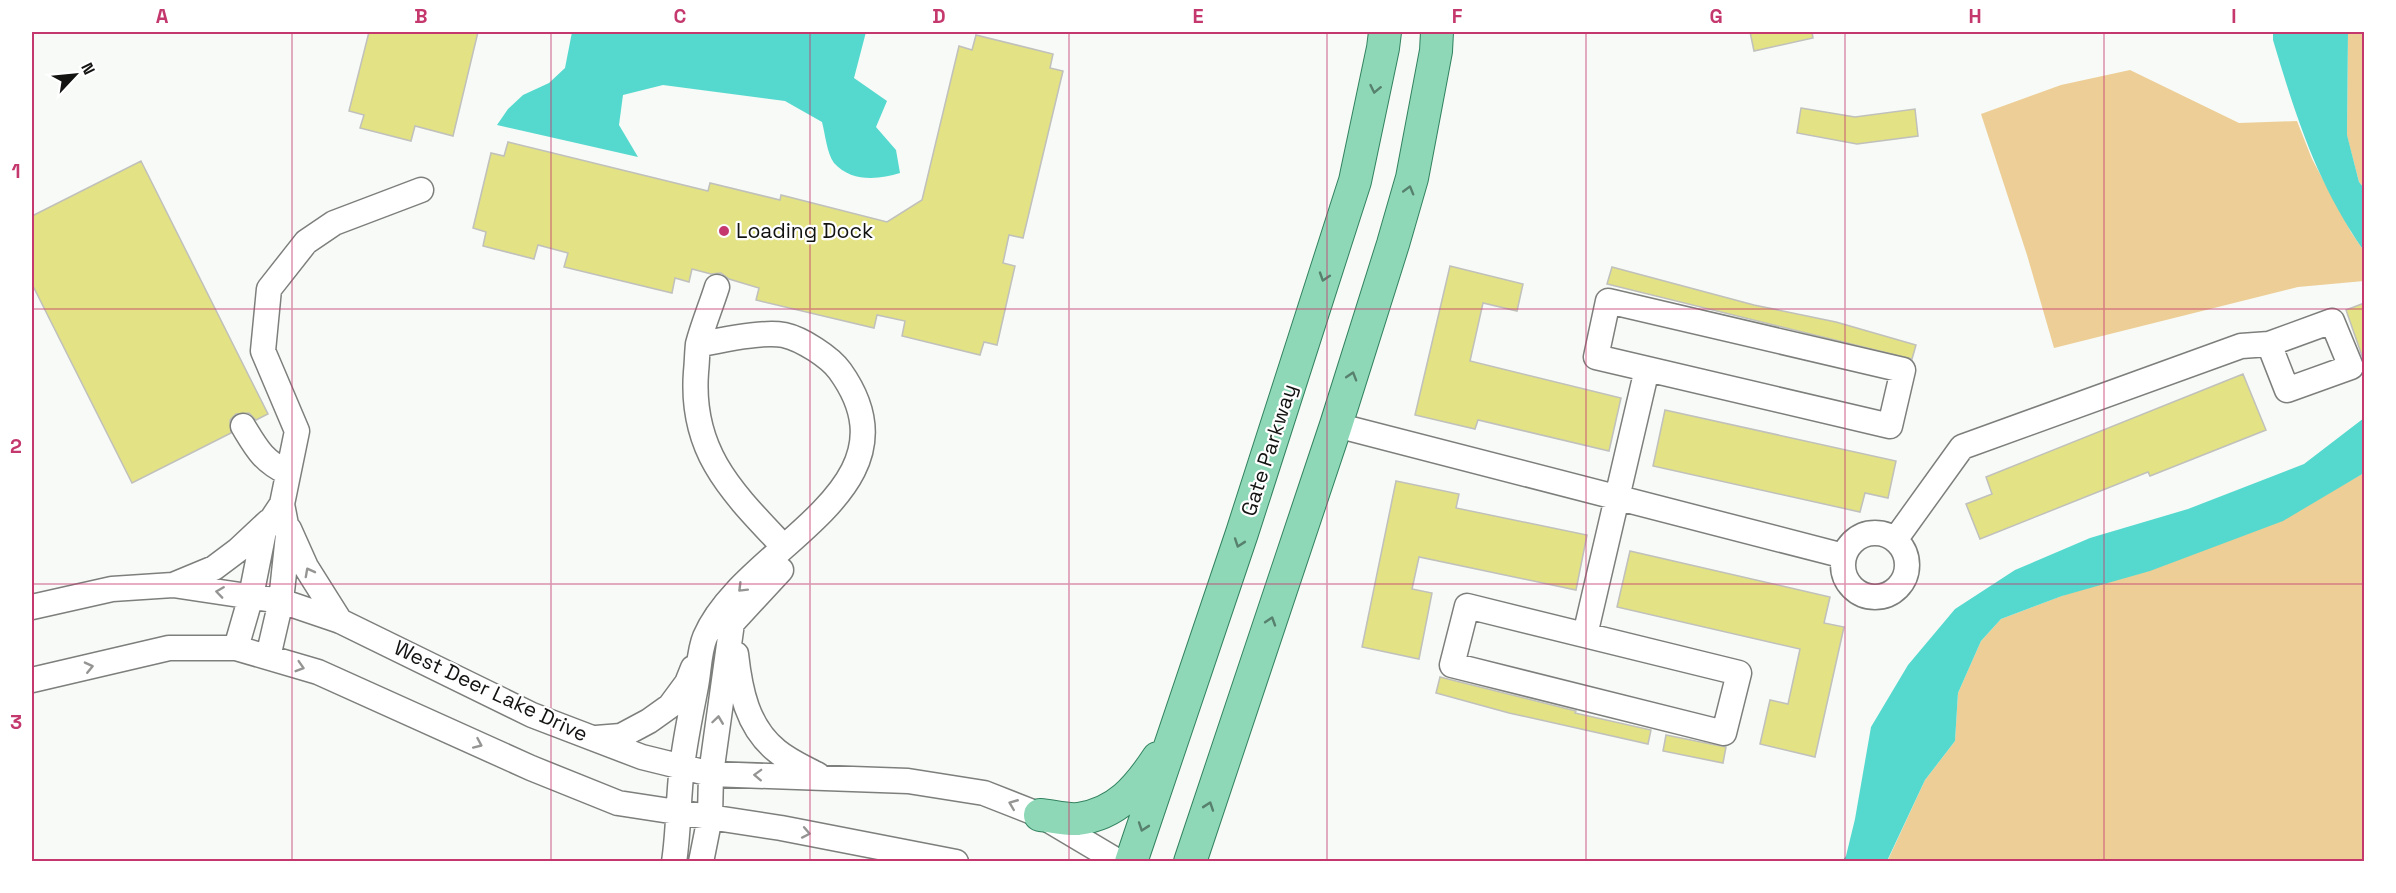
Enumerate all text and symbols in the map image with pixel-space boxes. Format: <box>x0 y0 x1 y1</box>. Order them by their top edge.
text: A <box>156 3 169 29</box>
text: B <box>414 3 428 29</box>
text: C <box>674 3 687 29</box>
text: D <box>932 3 946 29</box>
text: E <box>1192 3 1204 29</box>
text: F <box>1452 3 1463 29</box>
text: G <box>1709 3 1723 29</box>
text: H <box>1968 3 1982 29</box>
text: I <box>2231 3 2237 29</box>
north arrow <box>45 45 105 105</box>
text: N <box>76 59 100 78</box>
one-way arrow <box>1369 84 1382 94</box>
text: 1 <box>11 158 21 184</box>
one-way arrow <box>1402 185 1414 196</box>
place label: Loading Dock <box>736 217 873 244</box>
marker: Loading Dock <box>717 224 731 238</box>
one-way arrow <box>1319 271 1332 282</box>
one-way arrow <box>1345 371 1357 382</box>
street label: Gate Parkway <box>1234 380 1303 519</box>
text: 2 <box>10 433 22 459</box>
one-way arrow <box>1234 537 1247 548</box>
one-way arrow <box>305 568 316 579</box>
one-way arrow <box>738 581 749 591</box>
one-way arrow <box>216 586 225 598</box>
one-way arrow <box>1264 616 1276 627</box>
street label: West Deer Lake Drive <box>390 634 592 747</box>
one-way arrow <box>294 660 305 672</box>
one-way arrow <box>83 661 93 674</box>
text: 3 <box>10 709 22 735</box>
one-way arrow <box>712 716 724 725</box>
one-way arrow <box>472 737 483 749</box>
one-way arrow <box>753 769 762 782</box>
one-way arrow <box>1008 799 1019 811</box>
one-way arrow <box>1202 801 1214 812</box>
one-way arrow <box>1138 821 1150 832</box>
one-way arrow <box>801 826 811 839</box>

